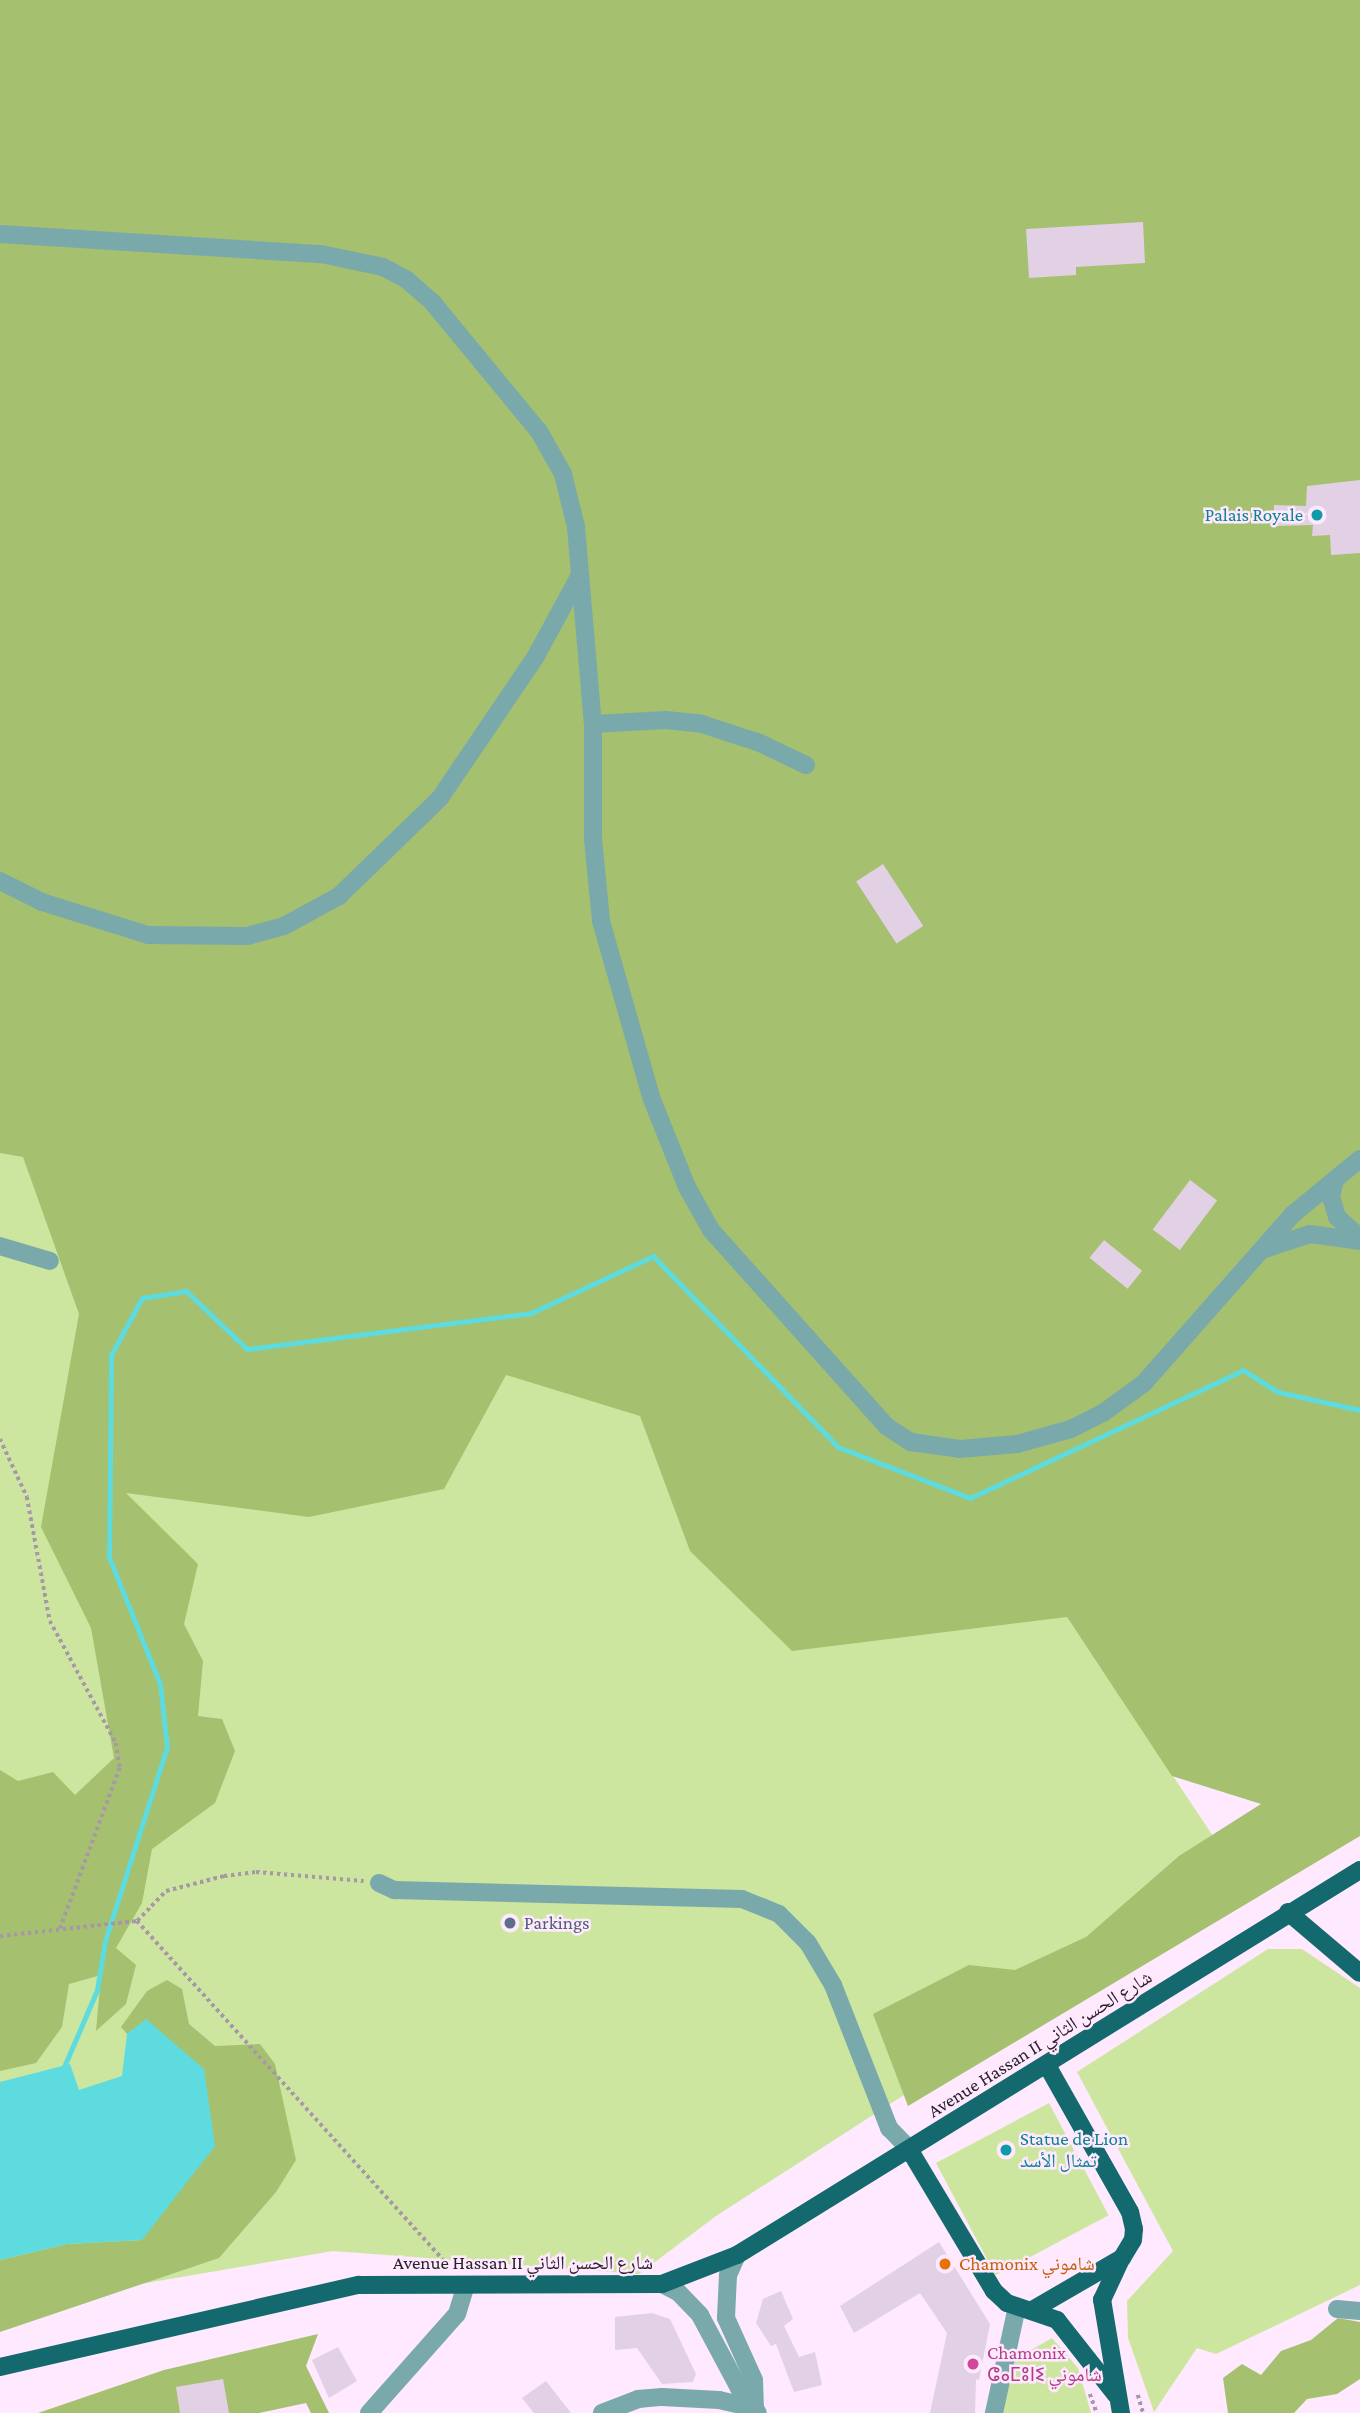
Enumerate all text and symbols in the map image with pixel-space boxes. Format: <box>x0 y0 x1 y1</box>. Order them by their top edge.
place label: Palais Royale <box>1205 504 1303 526</box>
marker: Palais Royale <box>1309 507 1325 523</box>
place label: Parkings <box>524 1912 589 1934</box>
marker: Parkings <box>502 1915 518 1931</box>
street label: Avenue Hassan II شارع الحسن الثاني <box>924 1965 1156 2123</box>
place label: Statue de Lion تمثال الأسد <box>1020 2128 1128 2172</box>
marker: Statue de Lion تمثال الأسد <box>998 2142 1014 2158</box>
street label: Avenue Hassan II شارع الحسن الثاني <box>393 2252 653 2274</box>
place label: Chamonix شاموني <box>959 2253 1095 2275</box>
marker: Chamonix شاموني <box>937 2256 953 2272</box>
place label: Chamonix ⵛⴰⵎⵓⵏⵉ شاموني <box>987 2342 1102 2386</box>
marker: Chamonix ⵛⴰⵎⵓⵏⵉ شاموني <box>965 2356 981 2372</box>

